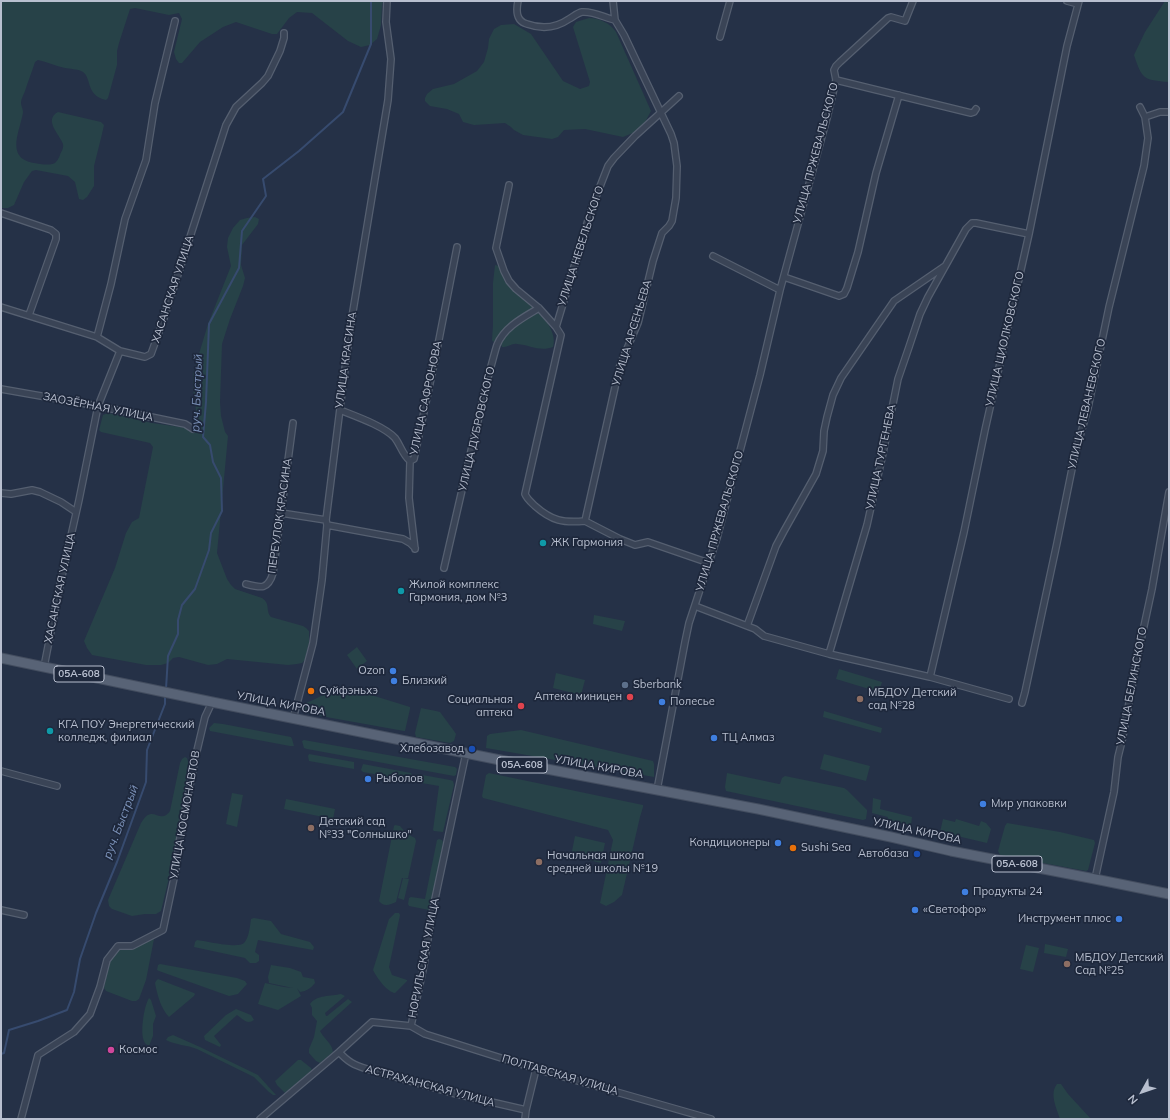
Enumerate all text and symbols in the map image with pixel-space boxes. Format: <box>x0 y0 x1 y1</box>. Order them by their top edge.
street label: УЛИЦА ПРЖЕВАЛЬСКОГО <box>791 81 841 225</box>
street label: УЛИЦА НЕВЕЛЬСКОГО <box>555 184 607 308</box>
street label: ХАСАНСКАЯ УЛИЦА <box>149 233 197 345</box>
street label: УЛИЦА ЦИОЛКОВСКОГО <box>983 270 1027 408</box>
street label: УЛИЦА АРСЕНЬЕВА <box>610 278 654 388</box>
street label: УЛИЦА КРАСИНА <box>333 311 359 409</box>
street label: УЛИЦА ЛЕВАНЕВСКОГО <box>1065 337 1109 471</box>
street label: УЛИЦА САФРОНОВА <box>407 340 445 456</box>
water label: руч. Быстрый <box>188 354 206 432</box>
street label: УЛИЦА ДУБРОВСКОГО <box>456 365 498 493</box>
street label: ЗАОЗЁРНАЯ УЛИЦА <box>42 390 154 424</box>
street label: УЛИЦА ТУРГЕНЕВА <box>863 403 899 511</box>
street label: УЛИЦА ПРЖЕВАЛЬСКОГО <box>694 449 746 593</box>
street label: ПЕРЕУЛОК КРАСИНА <box>265 457 295 575</box>
street label: ХАСАНСКАЯ УЛИЦА <box>42 532 78 644</box>
place label: ЖК Гармония <box>551 536 623 550</box>
marker: ЖК Гармония <box>538 538 548 548</box>
place label: Жилой комплекс Гармония, дом №3 <box>409 578 507 604</box>
marker: Жилой комплекс Гармония, дом №3 <box>396 586 406 596</box>
street label: УЛИЦА БЕЛИНСКОГО <box>1114 626 1150 746</box>
place label: Ozon <box>358 664 385 678</box>
road number: 05А-608 <box>54 666 104 682</box>
marker: Ozon <box>388 666 398 676</box>
place label: Близкий <box>402 674 447 688</box>
marker: Близкий <box>389 676 399 686</box>
place label: Sberbank <box>633 678 682 692</box>
marker: Sberbank <box>620 680 630 690</box>
place label: Суйфэньхэ <box>319 684 378 698</box>
marker: Суйфэньхэ <box>306 686 316 696</box>
place label: МБДОУ Детский сад №28 <box>868 686 956 712</box>
street label: УЛИЦА КИРОВА <box>236 689 326 719</box>
place label: Аптека миницен <box>534 690 622 704</box>
marker: Аптека миницен <box>625 692 635 702</box>
place label: Социальная аптека <box>447 693 513 719</box>
marker: МБДОУ Детский сад №28 <box>855 694 865 704</box>
place label: Полесье <box>670 695 715 709</box>
marker: Полесье <box>657 697 667 707</box>
marker: Социальная аптека <box>516 701 526 711</box>
place label: КГА ПОУ Энергетический колледж, филиал <box>58 718 195 744</box>
marker: КГА ПОУ Энергетический колледж, филиал <box>45 726 55 736</box>
place label: ТЦ Алмаз <box>722 731 775 745</box>
marker: ТЦ Алмаз <box>709 733 719 743</box>
place label: Хлебoзавод <box>400 742 464 756</box>
marker: Хлебoзавод <box>467 744 477 754</box>
street label: УЛИЦА КОСМОНАВТОВ <box>167 749 203 881</box>
street label: УЛИЦА КИРОВА <box>553 753 645 781</box>
road number: 05А-608 <box>497 757 547 773</box>
place label: Рыболов <box>376 772 423 786</box>
marker: Рыболов <box>363 774 373 784</box>
water label: руч. Быстрый <box>100 783 142 861</box>
place label: Мир упаковки <box>991 797 1067 811</box>
marker: Мир упаковки <box>978 799 988 809</box>
place label: Детский сад №33 "Солнышко" <box>319 815 412 841</box>
street label: УЛИЦА КИРОВА <box>872 815 962 847</box>
marker: Детский сад №33 "Солнышко" <box>306 823 316 833</box>
place label: Кондиционеры <box>689 836 770 850</box>
marker: Кондиционеры <box>773 838 783 848</box>
place label: Sushi Sea <box>801 841 851 855</box>
marker: Sushi Sea <box>788 843 798 853</box>
place label: Автобаза <box>858 847 909 861</box>
place label: Начальная школа средней школы №19 <box>547 849 658 875</box>
marker: Автобаза <box>912 849 922 859</box>
road number: 05А-608 <box>992 856 1042 872</box>
marker: Начальная школа средней школы №19 <box>534 857 544 867</box>
place label: Продукты 24 <box>973 885 1042 899</box>
marker: Продукты 24 <box>960 887 970 897</box>
street label: НОРИЛЬСКАЯ УЛИЦА <box>406 897 442 1019</box>
place label: «Светофор» <box>923 903 986 917</box>
marker: «Светофор» <box>910 905 920 915</box>
place label: Инструмент плюс <box>1018 912 1111 926</box>
marker: Инструмент плюс <box>1114 914 1124 924</box>
place label: МБДОУ Детский Сад №25 <box>1075 951 1163 977</box>
marker: МБДОУ Детский Сад №25 <box>1062 959 1072 969</box>
place label: Космос <box>119 1043 157 1057</box>
marker: Космос <box>106 1045 116 1055</box>
street label: ПОЛТАВСКАЯ УЛИЦА <box>500 1052 620 1098</box>
street label: АСТРАХАНСКАЯ УЛИЦА <box>364 1062 496 1110</box>
north arrow <box>1122 1072 1162 1112</box>
text: N <box>1125 1092 1141 1107</box>

